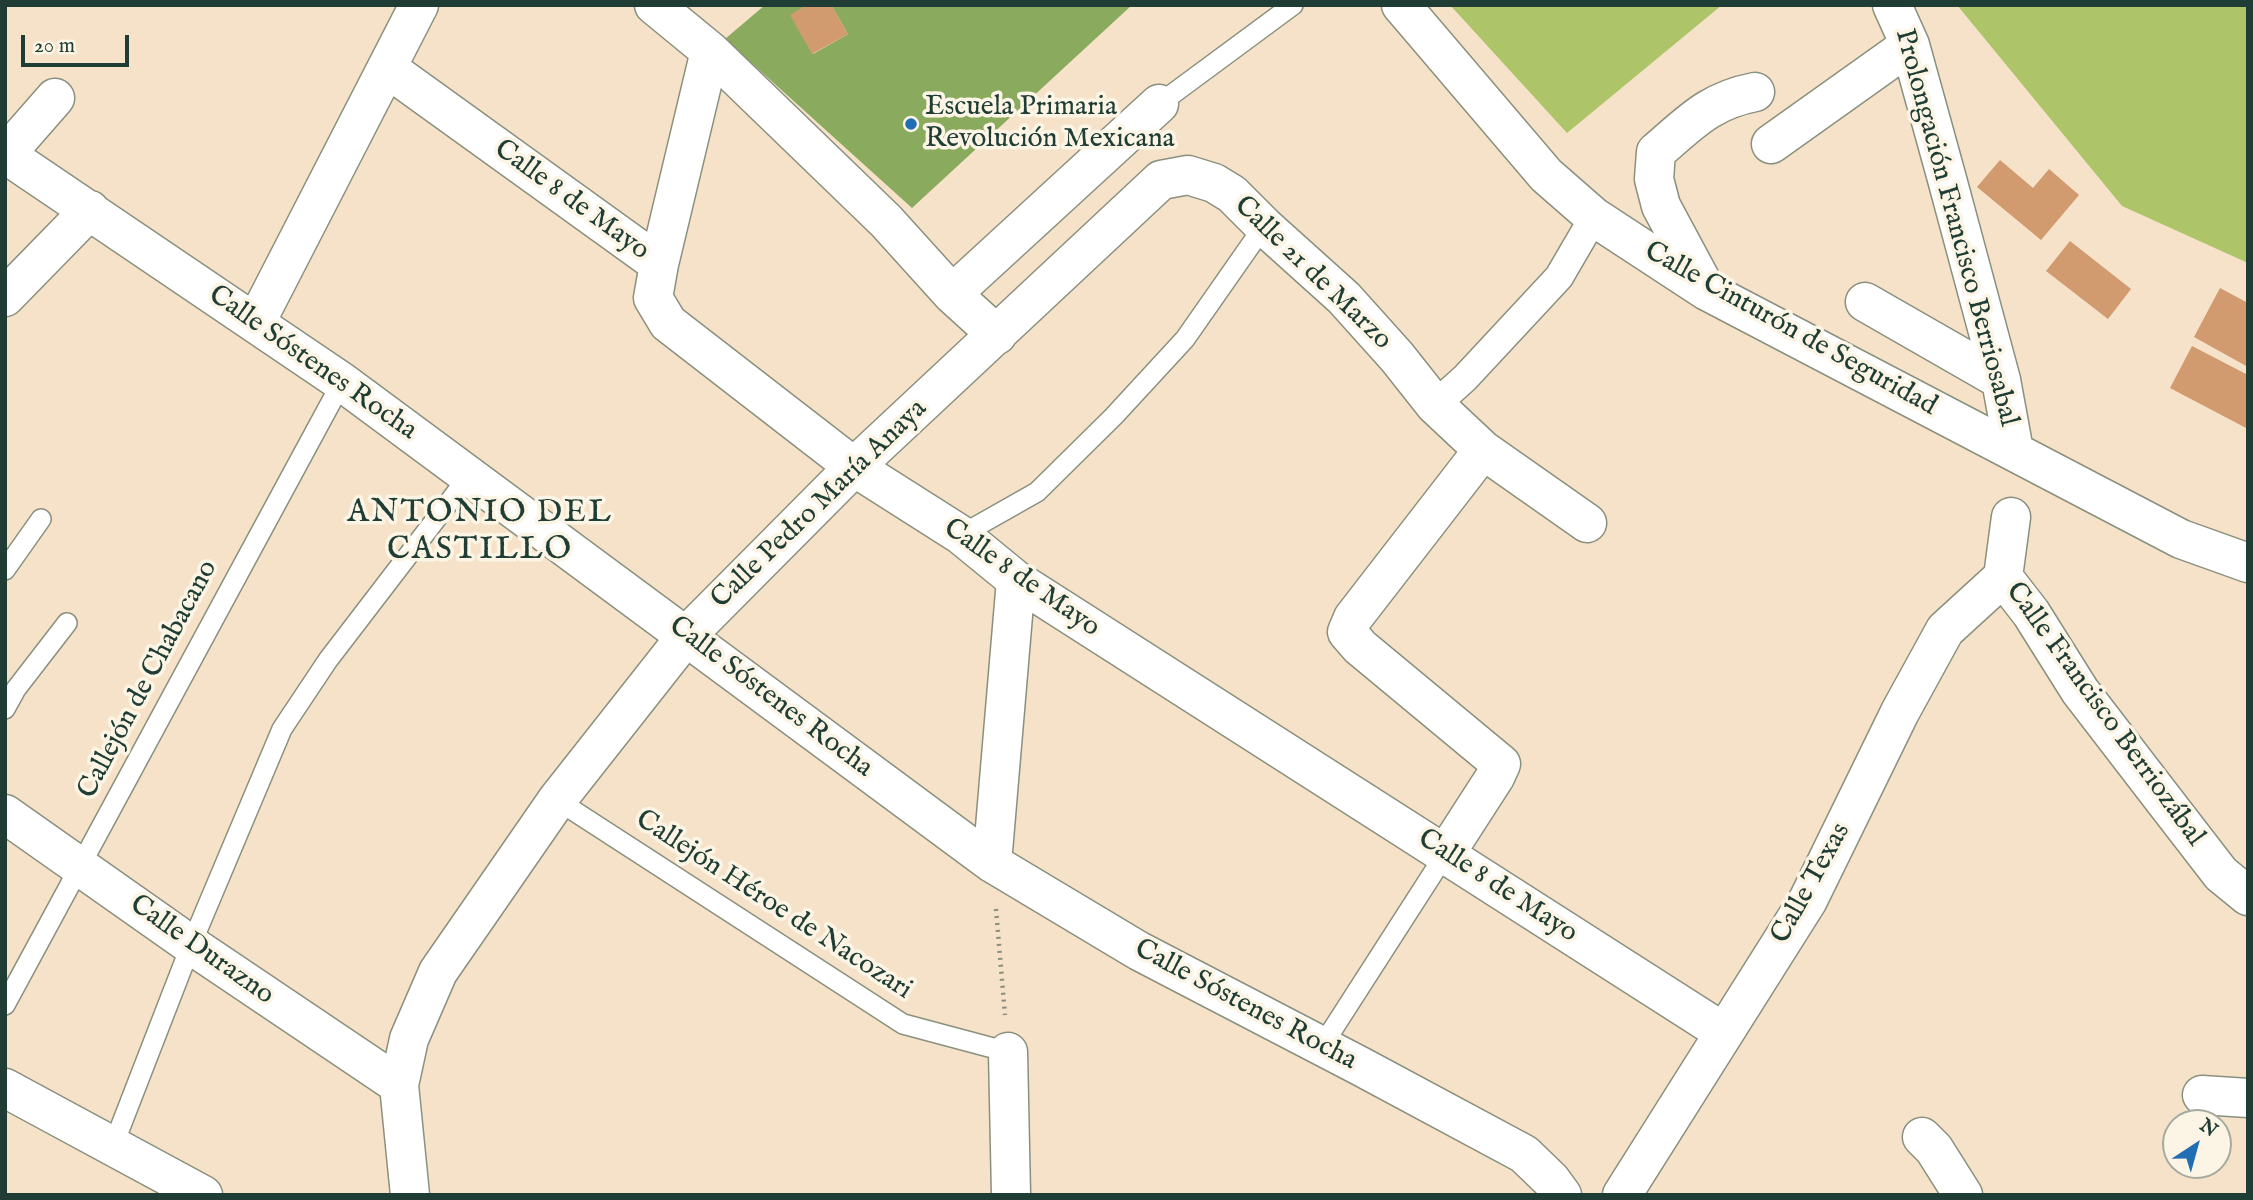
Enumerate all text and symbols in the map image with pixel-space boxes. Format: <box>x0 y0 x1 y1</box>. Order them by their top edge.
scale bar <box>24 21 133 65</box>
street label: Prolongación Francisco Berriosabal <box>1886 26 2024 430</box>
text: 20 m <box>34 33 75 60</box>
place label: Escuela Primaria Revolución Mexicana <box>925 91 1175 157</box>
marker: Escuela Primaria Revolución Mexicana <box>903 116 919 132</box>
street label: Calle 8 de Mayo <box>487 133 655 269</box>
street label: Calle 21 de Marzo <box>1226 190 1398 358</box>
street label: Calle Cinturón de Seguridad <box>1638 235 1942 425</box>
street label: Calle Sóstenes Rocha <box>201 279 423 449</box>
street label: Calle Pedro María Anaya <box>705 393 935 617</box>
district label: ANTONIO DEL CASTILLO <box>349 495 611 570</box>
street label: Calle 8 de Mayo <box>936 513 1106 645</box>
street label: Callejón de Chabacano <box>72 555 226 805</box>
street label: Calle Francisco Berriozábal <box>1997 577 2211 853</box>
street label: Calle Sóstenes Rocha <box>661 610 879 786</box>
street label: Callejón Héroe de Nacozari <box>628 804 918 1008</box>
street label: Calle Texas <box>1765 818 1859 950</box>
street label: Calle 8 de Mayo <box>1411 823 1583 951</box>
street label: Calle Durazno <box>122 889 280 1013</box>
street label: Calle Sóstenes Rocha <box>1128 933 1362 1079</box>
north arrow <box>2162 1109 2232 1179</box>
text: N <box>2194 1114 2222 1143</box>

